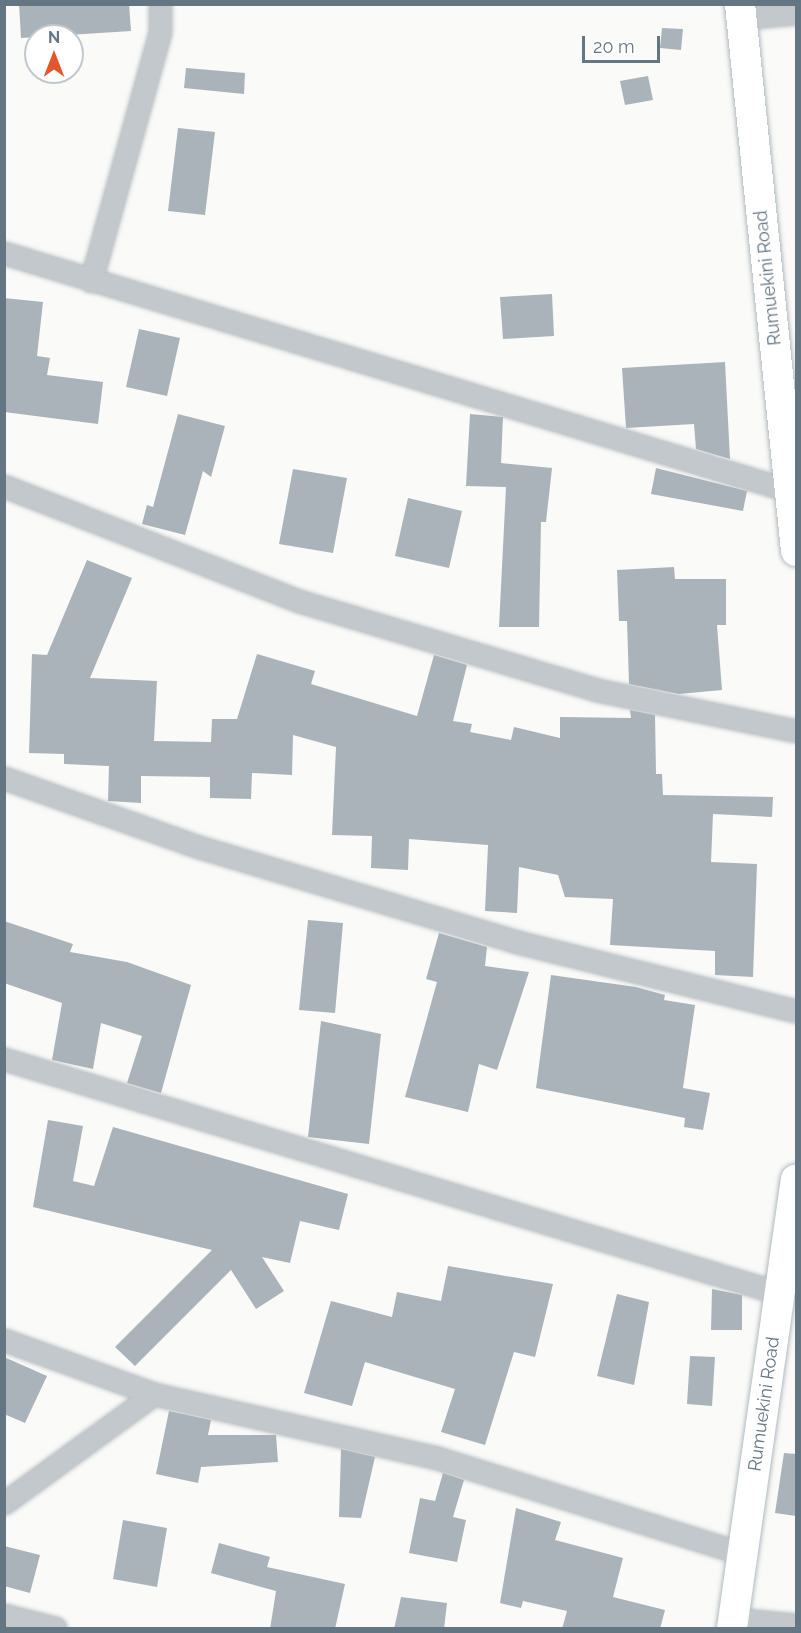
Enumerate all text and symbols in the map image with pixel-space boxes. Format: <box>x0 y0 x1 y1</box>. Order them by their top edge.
north arrow <box>24 24 84 84</box>
scale bar <box>585 24 663 62</box>
text: N <box>48 28 60 47</box>
text: 20 m <box>593 36 635 57</box>
street label: Rumuekini Road <box>750 209 786 347</box>
street label: Rumuekini Road <box>744 1335 784 1473</box>

